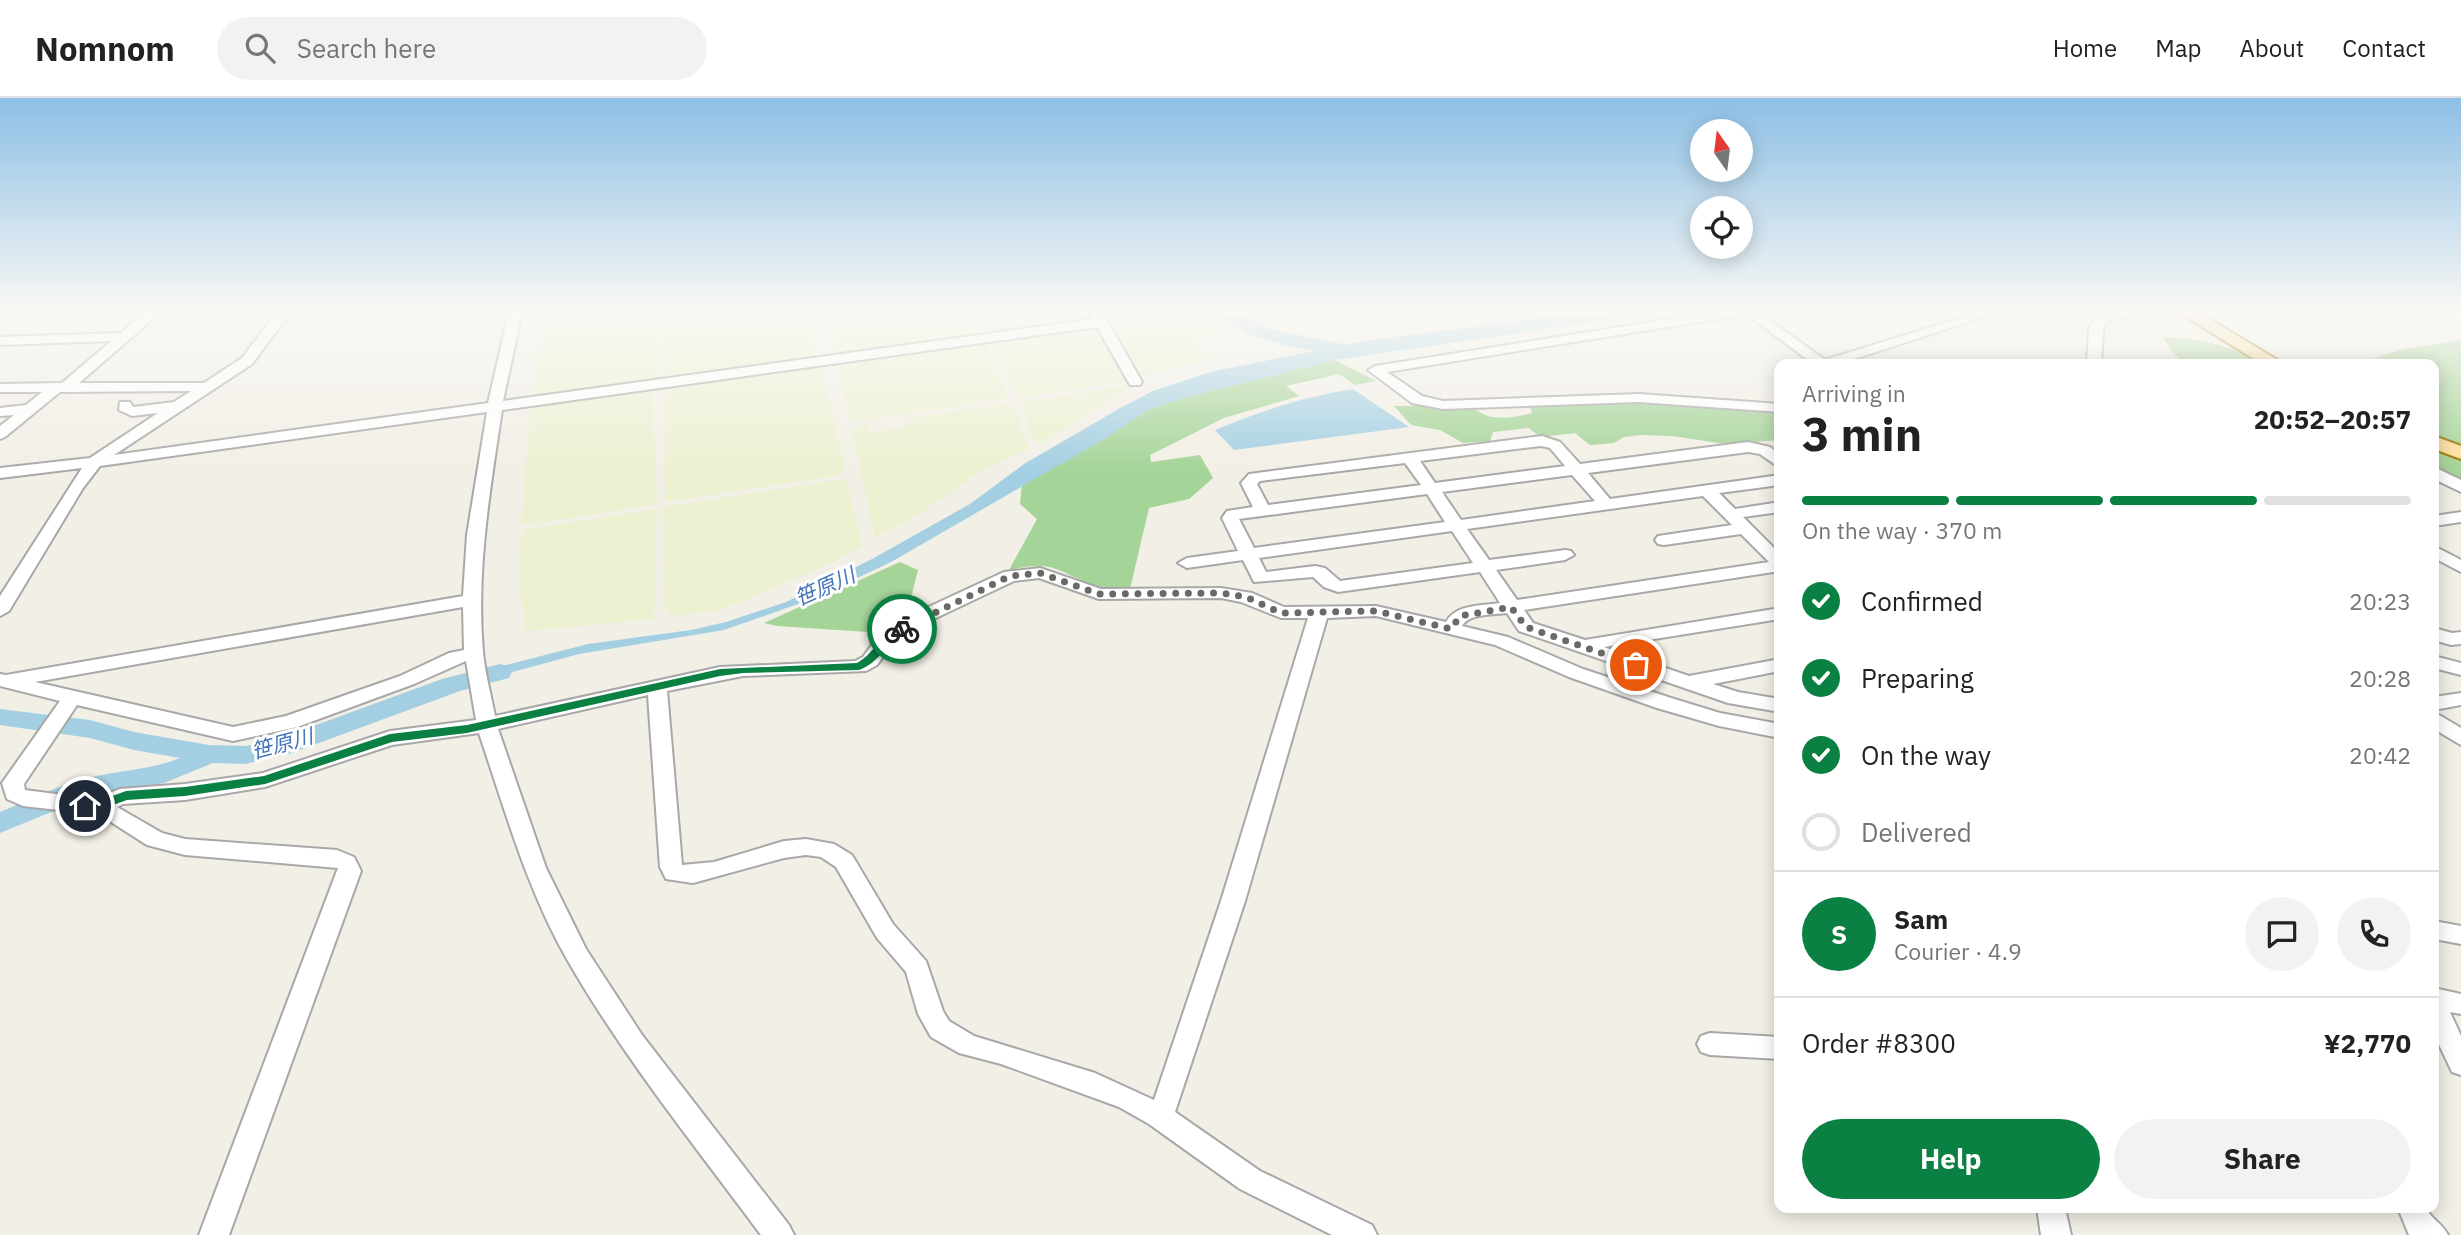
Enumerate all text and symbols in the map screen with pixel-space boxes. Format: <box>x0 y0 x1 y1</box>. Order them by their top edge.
search box <box>217 17 707 80</box>
text: Nomnom <box>35 27 175 70</box>
icon: search <box>241 29 279 67</box>
text: Search here <box>297 31 436 65</box>
text: Home <box>2053 32 2117 64</box>
text: Map <box>2155 32 2201 64</box>
text: About <box>2239 32 2304 64</box>
text: Contact <box>2342 32 2426 64</box>
north arrow <box>1690 119 1754 182</box>
map controls <box>1690 119 1753 259</box>
button: locate <box>1690 196 1753 259</box>
text: Arriving in <box>1802 378 1906 408</box>
text: 20:52–20:57 <box>2254 402 2411 436</box>
text: 3 min <box>1802 404 1922 464</box>
text: On the way · 370 m <box>1802 515 2002 545</box>
water label: 笹原川 <box>790 560 861 612</box>
icon: check <box>1802 582 1840 620</box>
text: Confirmed <box>1861 584 1983 618</box>
text: 20:23 <box>2349 586 2411 616</box>
courier <box>867 594 937 664</box>
icon: bike <box>883 610 921 648</box>
pin <box>1606 635 1666 695</box>
icon: bag <box>1617 646 1655 684</box>
icon: check <box>1802 659 1840 697</box>
text: Preparing <box>1861 661 1974 695</box>
text: 20:28 <box>2349 663 2411 693</box>
water label: 笹原川 <box>248 721 318 765</box>
icon: check <box>1802 736 1840 774</box>
text: On the way <box>1861 738 1991 772</box>
text: 20:42 <box>2349 740 2411 770</box>
pin <box>55 776 115 836</box>
icon: home <box>66 787 104 825</box>
text: Delivered <box>1861 815 1972 849</box>
button: chat <box>2245 897 2319 971</box>
button: phone <box>2337 897 2411 971</box>
text: Sam <box>1894 902 1948 936</box>
text: S <box>1831 917 1847 951</box>
text: Courier · 4.9 <box>1894 936 2022 966</box>
text: Order #8300 <box>1802 1026 1956 1060</box>
text: ¥2,770 <box>2324 1026 2411 1060</box>
button: Help <box>1802 1119 2100 1199</box>
button: Share <box>2114 1119 2411 1199</box>

